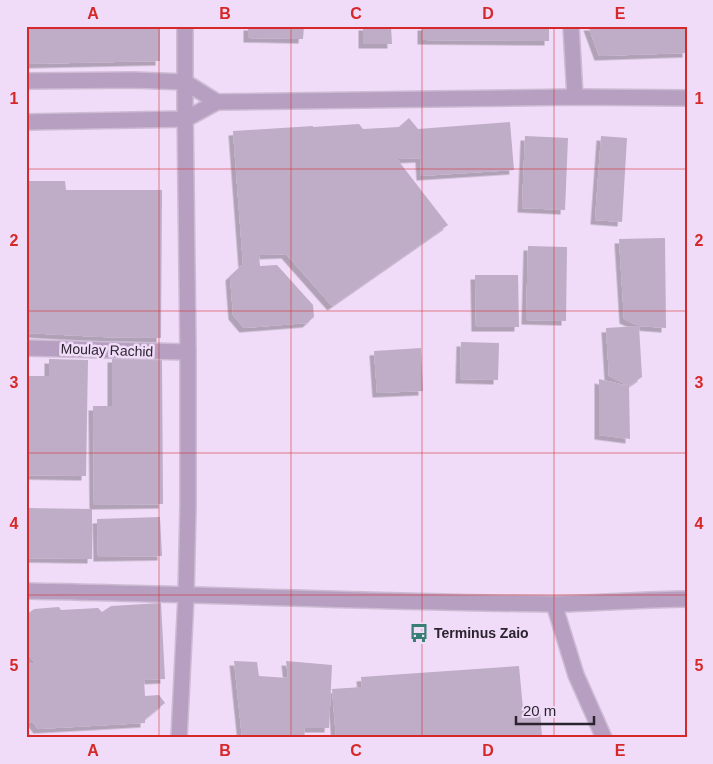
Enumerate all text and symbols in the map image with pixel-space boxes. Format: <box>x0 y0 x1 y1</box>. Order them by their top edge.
text: A <box>87 5 99 22</box>
text: B <box>219 5 231 22</box>
text: C <box>350 5 362 22</box>
text: D <box>482 5 494 22</box>
text: E <box>615 5 626 22</box>
text: 1 <box>10 90 19 107</box>
text: 1 <box>695 90 704 107</box>
text: 2 <box>10 232 19 249</box>
text: 2 <box>695 232 704 249</box>
street label: Moulay Rachid <box>60 340 154 360</box>
text: 3 <box>10 374 19 391</box>
text: 3 <box>695 374 704 391</box>
text: 4 <box>10 515 19 532</box>
text: 4 <box>695 515 704 532</box>
bus stop icon: Terminus Zaio <box>408 622 430 644</box>
place label: Terminus Zaio <box>434 625 529 641</box>
text: 5 <box>10 657 19 674</box>
text: 5 <box>695 657 704 674</box>
scale bar <box>516 694 593 726</box>
text: 20 m <box>523 702 556 719</box>
text: A <box>87 742 99 759</box>
text: B <box>219 742 231 759</box>
text: C <box>350 742 362 759</box>
text: D <box>482 742 494 759</box>
text: E <box>615 742 626 759</box>

